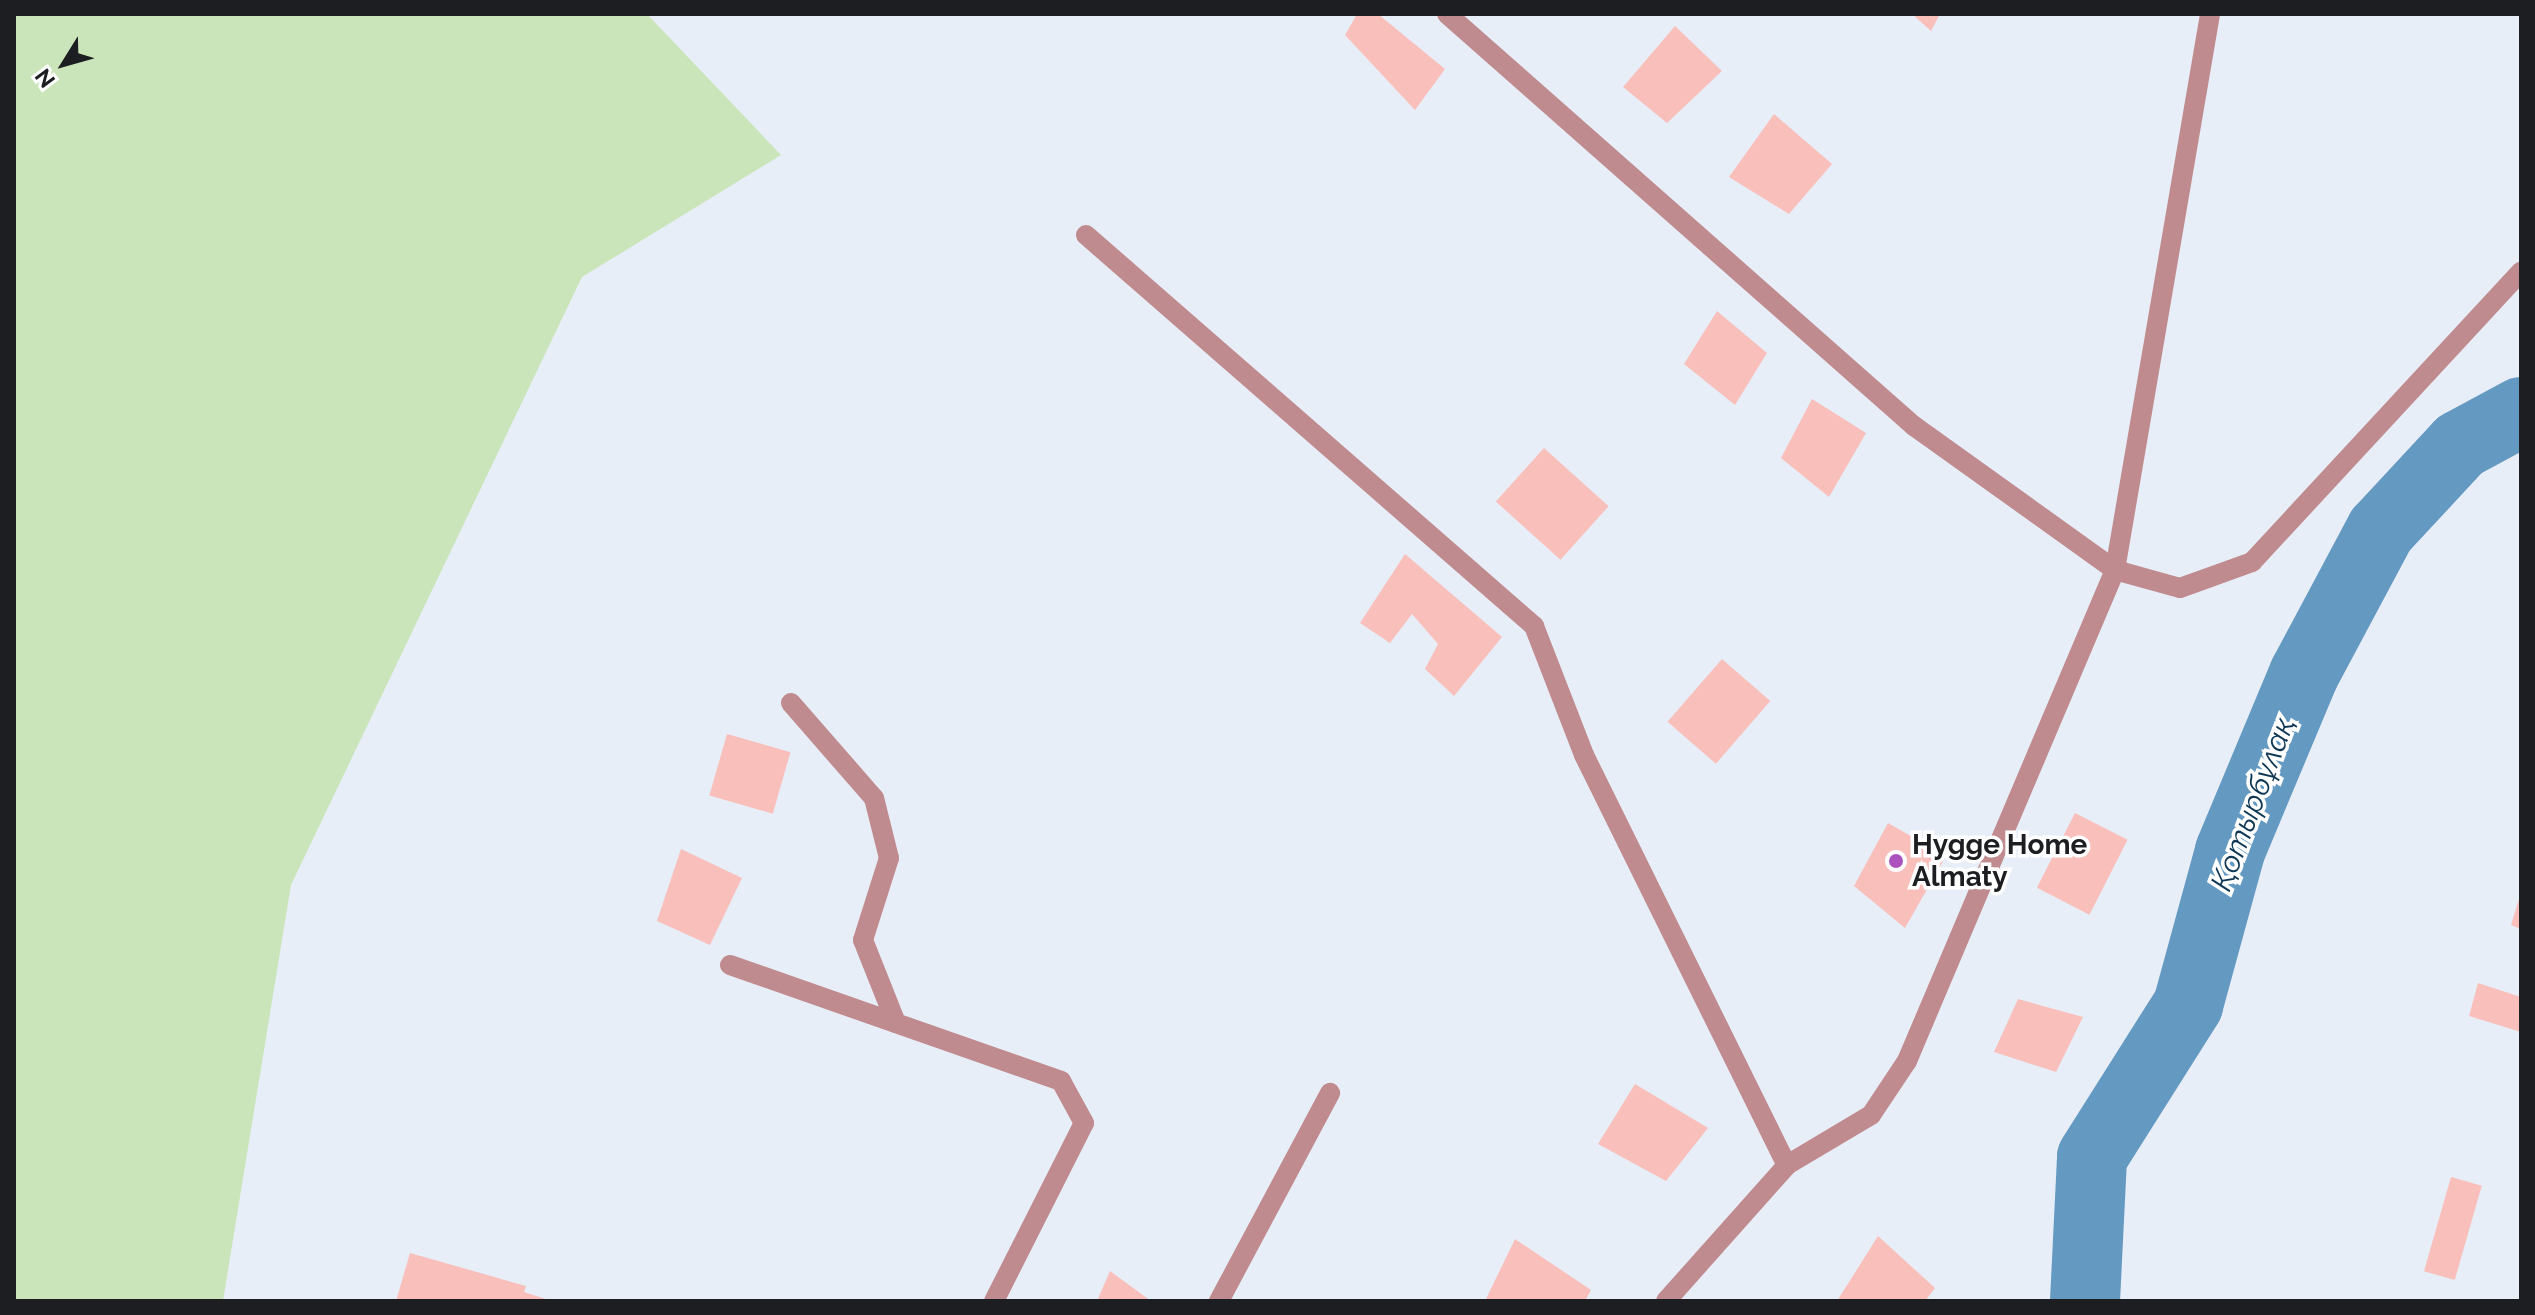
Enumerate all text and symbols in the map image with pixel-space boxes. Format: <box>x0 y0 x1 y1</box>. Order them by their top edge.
north arrow <box>24 24 104 104</box>
text: N <box>29 64 60 93</box>
water label: Қотырбұлақ <box>2203 712 2303 896</box>
place label: Hygge Home Almaty <box>1912 828 2087 894</box>
marker: Hygge Home Almaty <box>1887 852 1905 870</box>

